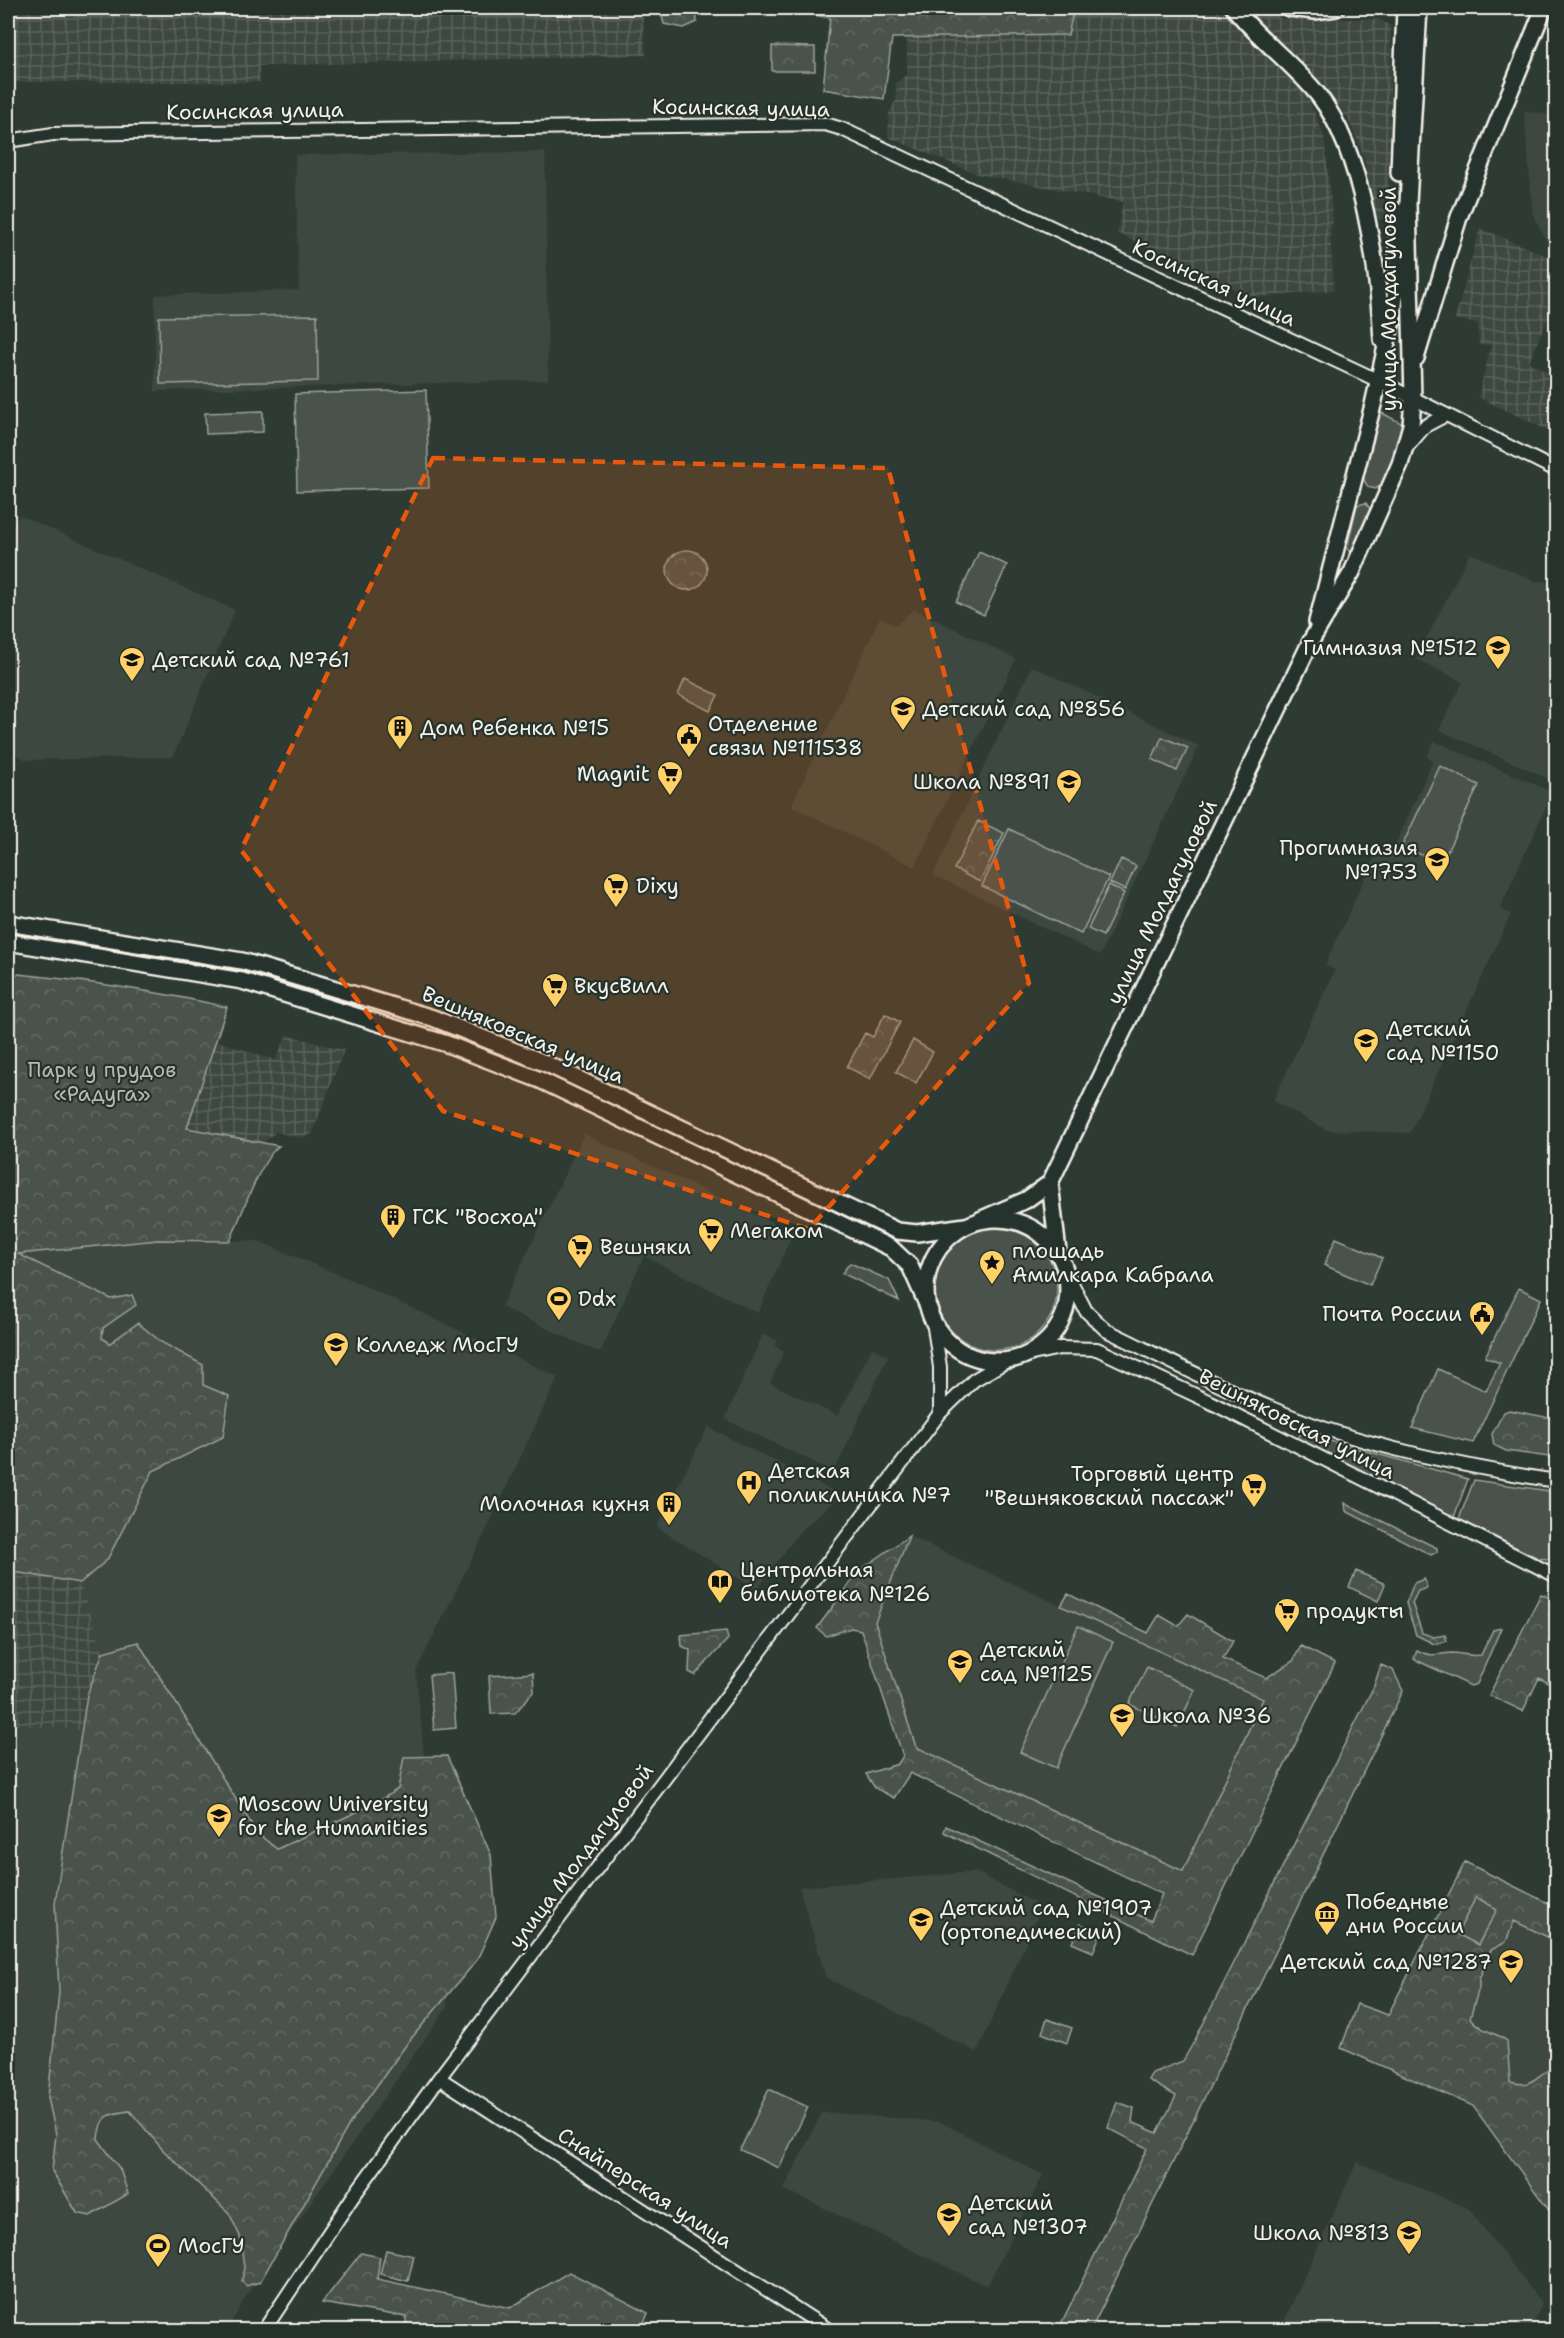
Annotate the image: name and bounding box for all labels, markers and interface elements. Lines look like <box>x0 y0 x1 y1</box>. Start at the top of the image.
street label: Косинская улица <box>652 92 830 124</box>
street label: Косинская улица <box>166 95 344 127</box>
street label: улица Молдагуловой <box>1375 186 1403 411</box>
street label: Косинская улица <box>1128 233 1300 333</box>
school or university icon: Гимназия №1512 <box>1483 633 1513 671</box>
place label: Гимназия №1512 <box>1303 634 1478 662</box>
school or university icon: Детский сад №761 <box>117 645 147 683</box>
place label: Детский сад №761 <box>152 646 350 674</box>
school or university icon: Детский сад №856 <box>888 694 918 732</box>
place label: Детский сад №856 <box>922 695 1125 723</box>
place label: Отделение связи №111538 <box>708 710 863 762</box>
building icon: Дом Ребенка №15 <box>385 713 415 751</box>
place label: Дом Ребенка №15 <box>420 714 609 742</box>
public building icon: Отделение связи №111538 <box>674 721 704 759</box>
supermarket icon: Magnit <box>655 759 685 797</box>
place label: Magnit <box>577 760 650 788</box>
school or university icon: Школа №891 <box>1054 767 1084 805</box>
place label: Школа №891 <box>913 768 1050 796</box>
street label: улица Молдагуловой <box>1100 795 1224 1009</box>
place label: Прогимназия №1753 <box>1280 834 1418 886</box>
school or university icon: Прогимназия №1753 <box>1422 845 1452 883</box>
supermarket icon: Dixy <box>601 871 631 909</box>
place label: Dixy <box>636 872 679 900</box>
supermarket icon: ВкусВилл <box>540 971 570 1009</box>
place label: ВкусВилл <box>574 972 669 1000</box>
street label: Вешняковская улица <box>418 980 628 1090</box>
place label: Детский сад №1150 <box>1386 1015 1499 1067</box>
school or university icon: Детский сад №1150 <box>1351 1026 1381 1064</box>
park label: Парк у прудов «Радуга» <box>28 1056 176 1108</box>
building icon: ГСК "Восход" <box>378 1202 408 1240</box>
place label: ГСК "Восход" <box>412 1203 543 1231</box>
supermarket icon: Мегаком <box>696 1216 726 1254</box>
place label: Мегаком <box>730 1217 823 1245</box>
supermarket icon: Вешняки <box>565 1232 595 1270</box>
place label: Вешняки <box>600 1233 691 1261</box>
place label: площадь Амилкара Кабрала <box>1012 1237 1214 1289</box>
place icon: площадь Амилкара Кабрала <box>977 1248 1007 1286</box>
sports icon: Ddx <box>544 1284 574 1322</box>
place label: Ddx <box>578 1285 616 1313</box>
public building icon: Почта России <box>1467 1299 1497 1337</box>
place label: Почта России <box>1322 1300 1462 1328</box>
school or university icon: Колледж МосГУ <box>321 1330 351 1368</box>
place label: Колледж МосГУ <box>356 1331 519 1359</box>
street label: Вешняковская улица <box>1194 1362 1400 1486</box>
place label: Детская поликлиника №7 <box>768 1457 952 1509</box>
place label: Торговый центр "Вешняковский пассаж" <box>985 1460 1234 1512</box>
hospital icon: Детская поликлиника №7 <box>734 1468 764 1506</box>
supermarket icon: Торговый центр "Вешняковский пассаж" <box>1239 1471 1269 1509</box>
building icon: Молочная кухня <box>654 1489 684 1527</box>
place label: Молочная кухня <box>479 1490 650 1518</box>
place label: Центральная библиотека №126 <box>740 1556 930 1608</box>
library icon: Центральная библиотека №126 <box>705 1567 735 1605</box>
supermarket icon: продукты <box>1272 1596 1302 1634</box>
place label: продукты <box>1306 1597 1404 1625</box>
place label: Детский сад №1125 <box>980 1636 1093 1688</box>
school or university icon: Детский сад №1125 <box>945 1647 975 1685</box>
school or university icon: Школа №36 <box>1107 1701 1137 1739</box>
place label: Школа №36 <box>1142 1702 1271 1730</box>
street label: улица Молдагуловой <box>502 1758 660 1954</box>
place label: Moscow University for the Humanities <box>238 1790 429 1842</box>
school or university icon: Moscow University for the Humanities <box>204 1801 234 1839</box>
place label: Победные дни России <box>1346 1888 1464 1940</box>
place label: Детский сад №1907 (ортопедический) <box>940 1894 1153 1946</box>
museum icon: Победные дни России <box>1312 1899 1342 1937</box>
school or university icon: Детский сад №1907 (ортопедический) <box>906 1905 936 1943</box>
school or university icon: Детский сад №1287 <box>1496 1947 1526 1985</box>
place label: Детский сад №1287 <box>1280 1948 1492 1976</box>
street label: Снайперская улица <box>552 2121 738 2255</box>
place label: Детский сад №1307 <box>968 2189 1088 2241</box>
school or university icon: Детский сад №1307 <box>934 2200 964 2238</box>
school or university icon: Школа №813 <box>1394 2218 1424 2256</box>
place label: Школа №813 <box>1253 2219 1390 2247</box>
sports icon: МосГУ <box>143 2231 173 2269</box>
place label: МосГУ <box>178 2232 245 2260</box>

